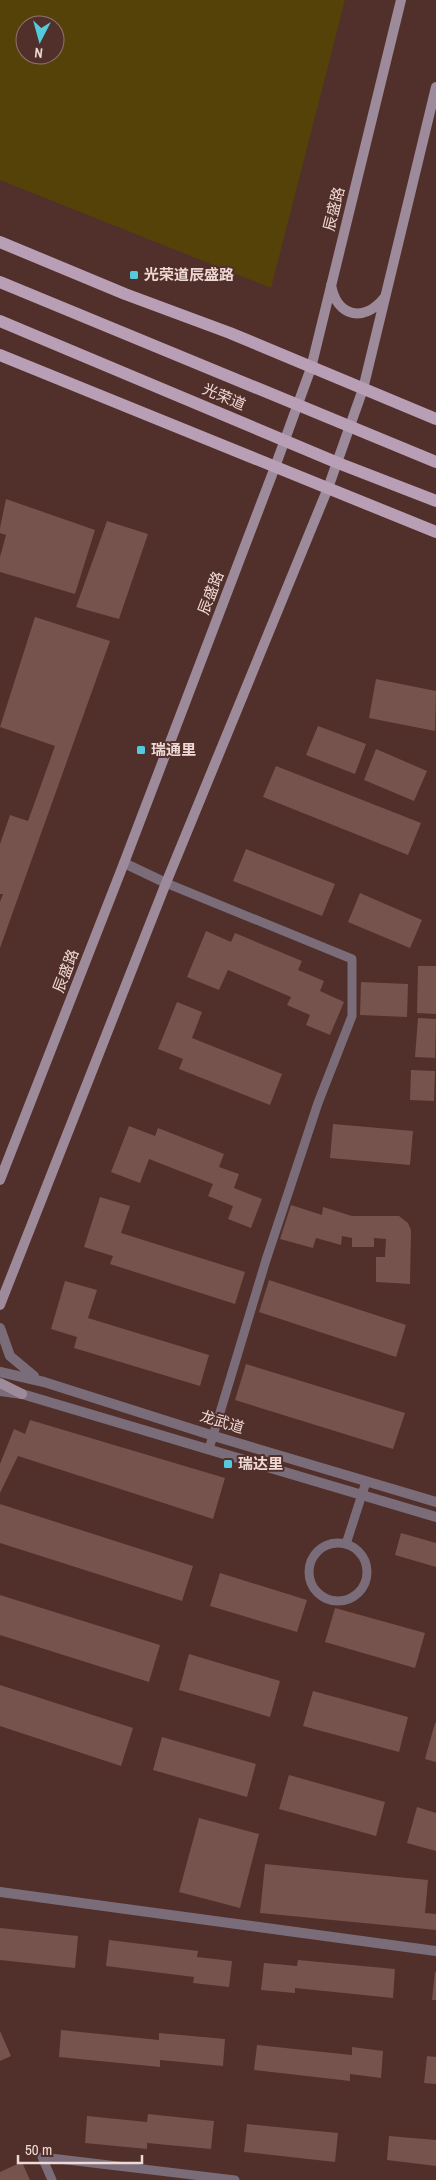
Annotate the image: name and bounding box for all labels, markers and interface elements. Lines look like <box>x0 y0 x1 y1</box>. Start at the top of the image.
north arrow <box>15 15 65 65</box>
text: N <box>34 44 44 62</box>
street label: 辰盛路 <box>318 184 349 233</box>
place label: 光荣道辰盛路 <box>144 264 234 285</box>
marker: 光荣道辰盛路 <box>128 269 140 281</box>
street label: 光荣道 <box>199 378 249 415</box>
street label: 辰盛路 <box>193 568 228 618</box>
place label: 瑞通里 <box>151 739 196 760</box>
marker: 瑞通里 <box>135 744 147 756</box>
street label: 辰盛路 <box>48 946 83 996</box>
street label: 龙武道 <box>198 1405 247 1438</box>
place label: 瑞达里 <box>238 1453 283 1474</box>
marker: 瑞达里 <box>222 1458 234 1470</box>
scale bar <box>18 2132 141 2164</box>
text: 50 m <box>25 2139 52 2160</box>

